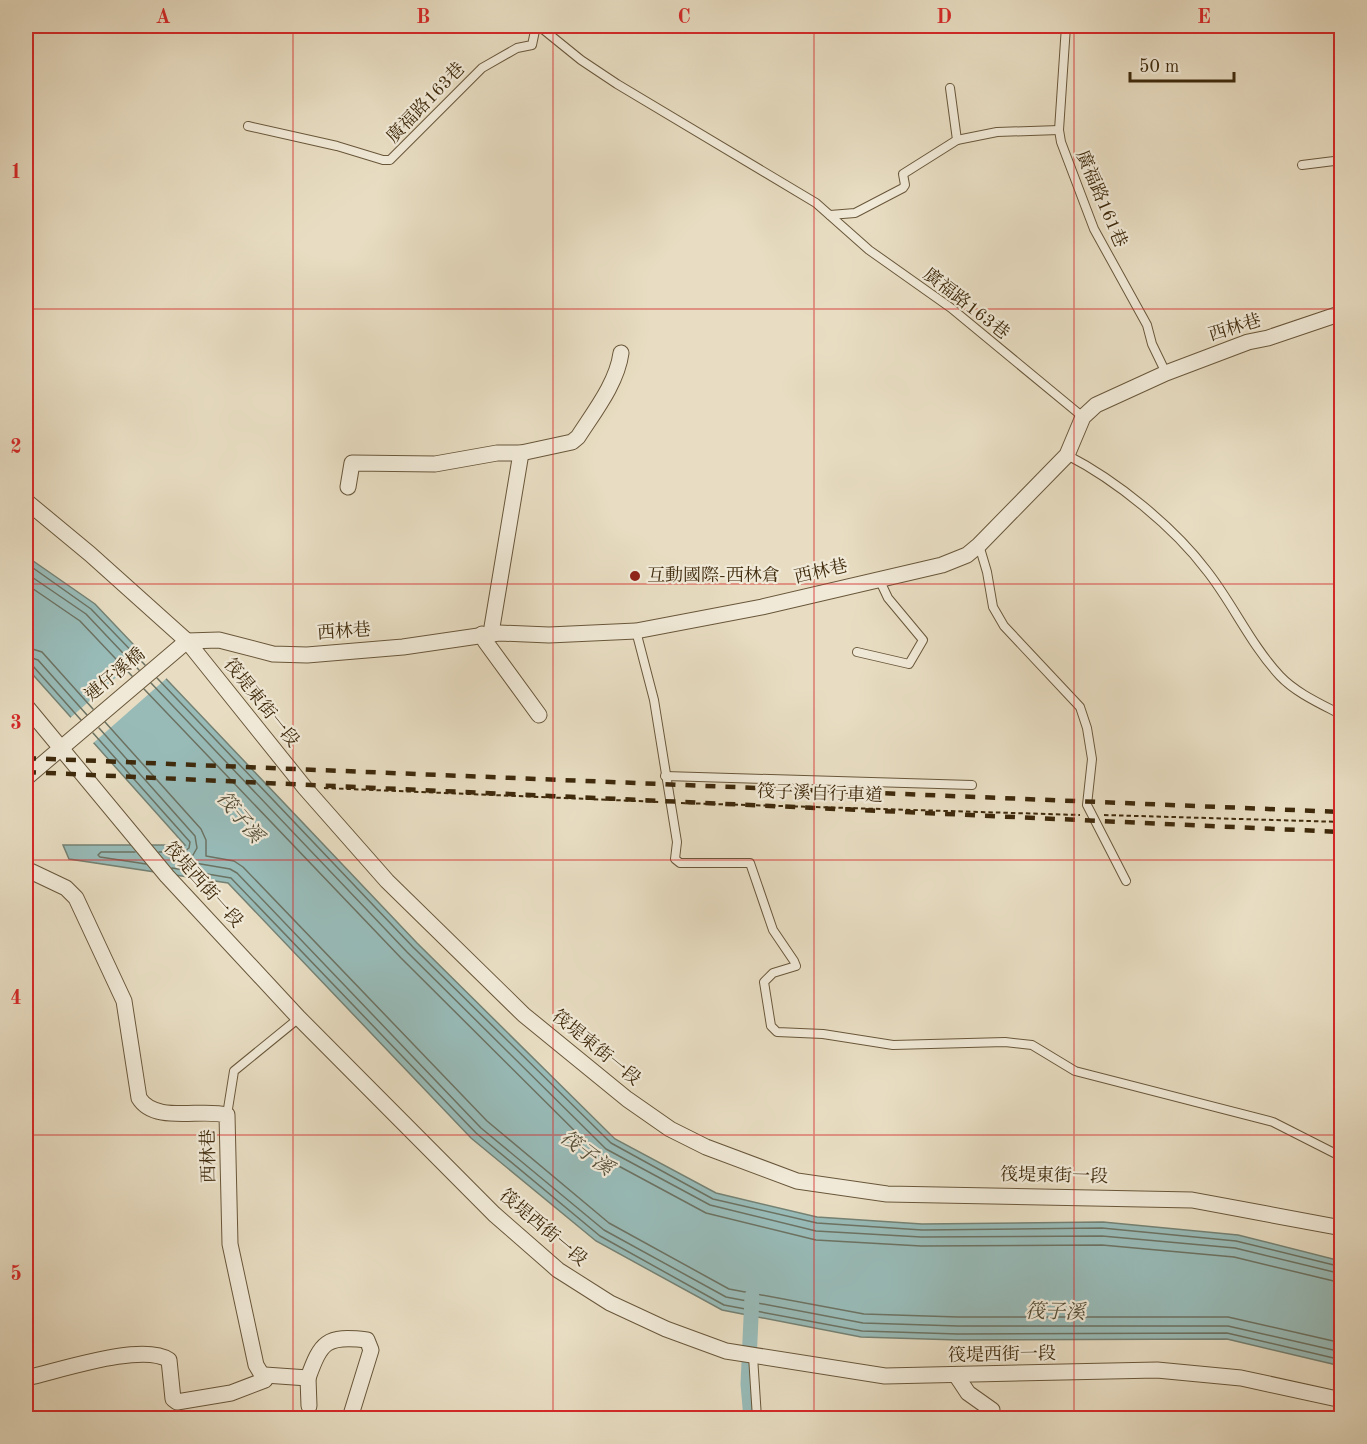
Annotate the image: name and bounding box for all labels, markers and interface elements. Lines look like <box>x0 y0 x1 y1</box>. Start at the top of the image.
text: A <box>155 8 171 28</box>
text: B <box>416 8 430 28</box>
text: C <box>677 8 691 28</box>
text: D <box>936 8 952 28</box>
text: E <box>1197 8 1211 28</box>
scale bar <box>1130 45 1234 83</box>
street label: 廣福路163巷 <box>382 58 468 146</box>
text: 50 m <box>1139 58 1179 76</box>
street label: 廣福路161巷 <box>1073 147 1131 250</box>
text: 1 <box>10 163 22 183</box>
street label: 廣福路163巷 <box>920 264 1013 343</box>
street label: 西林巷 <box>1206 310 1263 345</box>
text: 2 <box>10 438 22 458</box>
street label: 西林巷 <box>792 555 849 587</box>
place label: 互動國際-西林倉 <box>647 565 780 585</box>
marker: 互動國際-西林倉 <box>628 569 642 583</box>
street label: 西林巷 <box>316 619 372 643</box>
street label: 連仔溪橋 <box>80 643 148 705</box>
street label: 筏堤東街一段 <box>220 654 304 751</box>
text: 3 <box>10 714 22 734</box>
street label: 筏子溪自行車道 <box>757 781 883 805</box>
water label: 筏子溪 <box>212 787 269 849</box>
street label: 筏堤西街一段 <box>160 838 247 931</box>
text: 4 <box>10 989 22 1009</box>
street label: 筏堤東街一段 <box>548 1005 645 1089</box>
water label: 筏子溪 <box>556 1126 619 1181</box>
street label: 西林巷 <box>198 1129 218 1183</box>
street label: 筏堤東街一段 <box>1000 1164 1108 1186</box>
street label: 筏堤西街一段 <box>496 1185 591 1270</box>
text: 5 <box>10 1264 22 1285</box>
water label: 筏子溪 <box>1025 1300 1087 1324</box>
street label: 筏堤西街一段 <box>948 1343 1056 1365</box>

